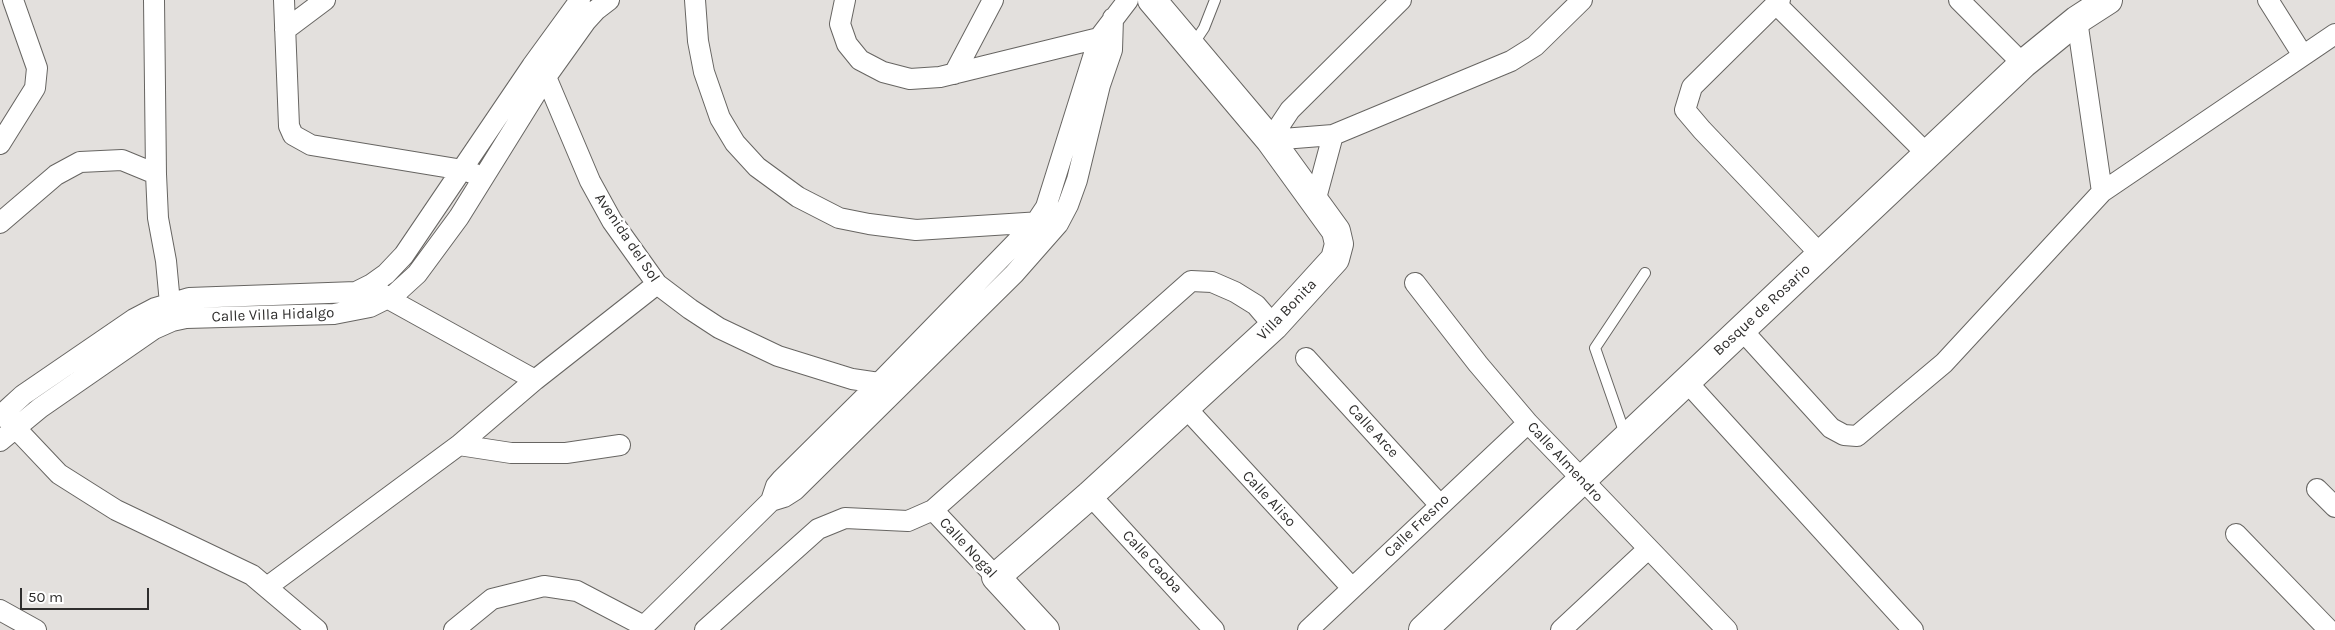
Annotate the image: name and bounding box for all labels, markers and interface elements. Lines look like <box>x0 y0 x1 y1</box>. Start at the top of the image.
street label: Avenida del Sol <box>591 190 663 286</box>
street label: Bosque de Rosario <box>1710 260 1814 360</box>
street label: Villa Bonita <box>1253 276 1321 344</box>
street label: Calle Villa Hidalgo <box>211 304 335 326</box>
street label: Calle Arce <box>1344 401 1402 461</box>
street label: Calle Almendro <box>1523 418 1607 506</box>
street label: Calle Aliso <box>1238 467 1300 531</box>
street label: Calle Fresno <box>1381 491 1453 561</box>
street label: Calle Nogal <box>935 514 1001 582</box>
street label: Calle Caoba <box>1118 527 1186 597</box>
scale bar <box>22 578 151 610</box>
text: 50 m <box>28 588 63 606</box>

